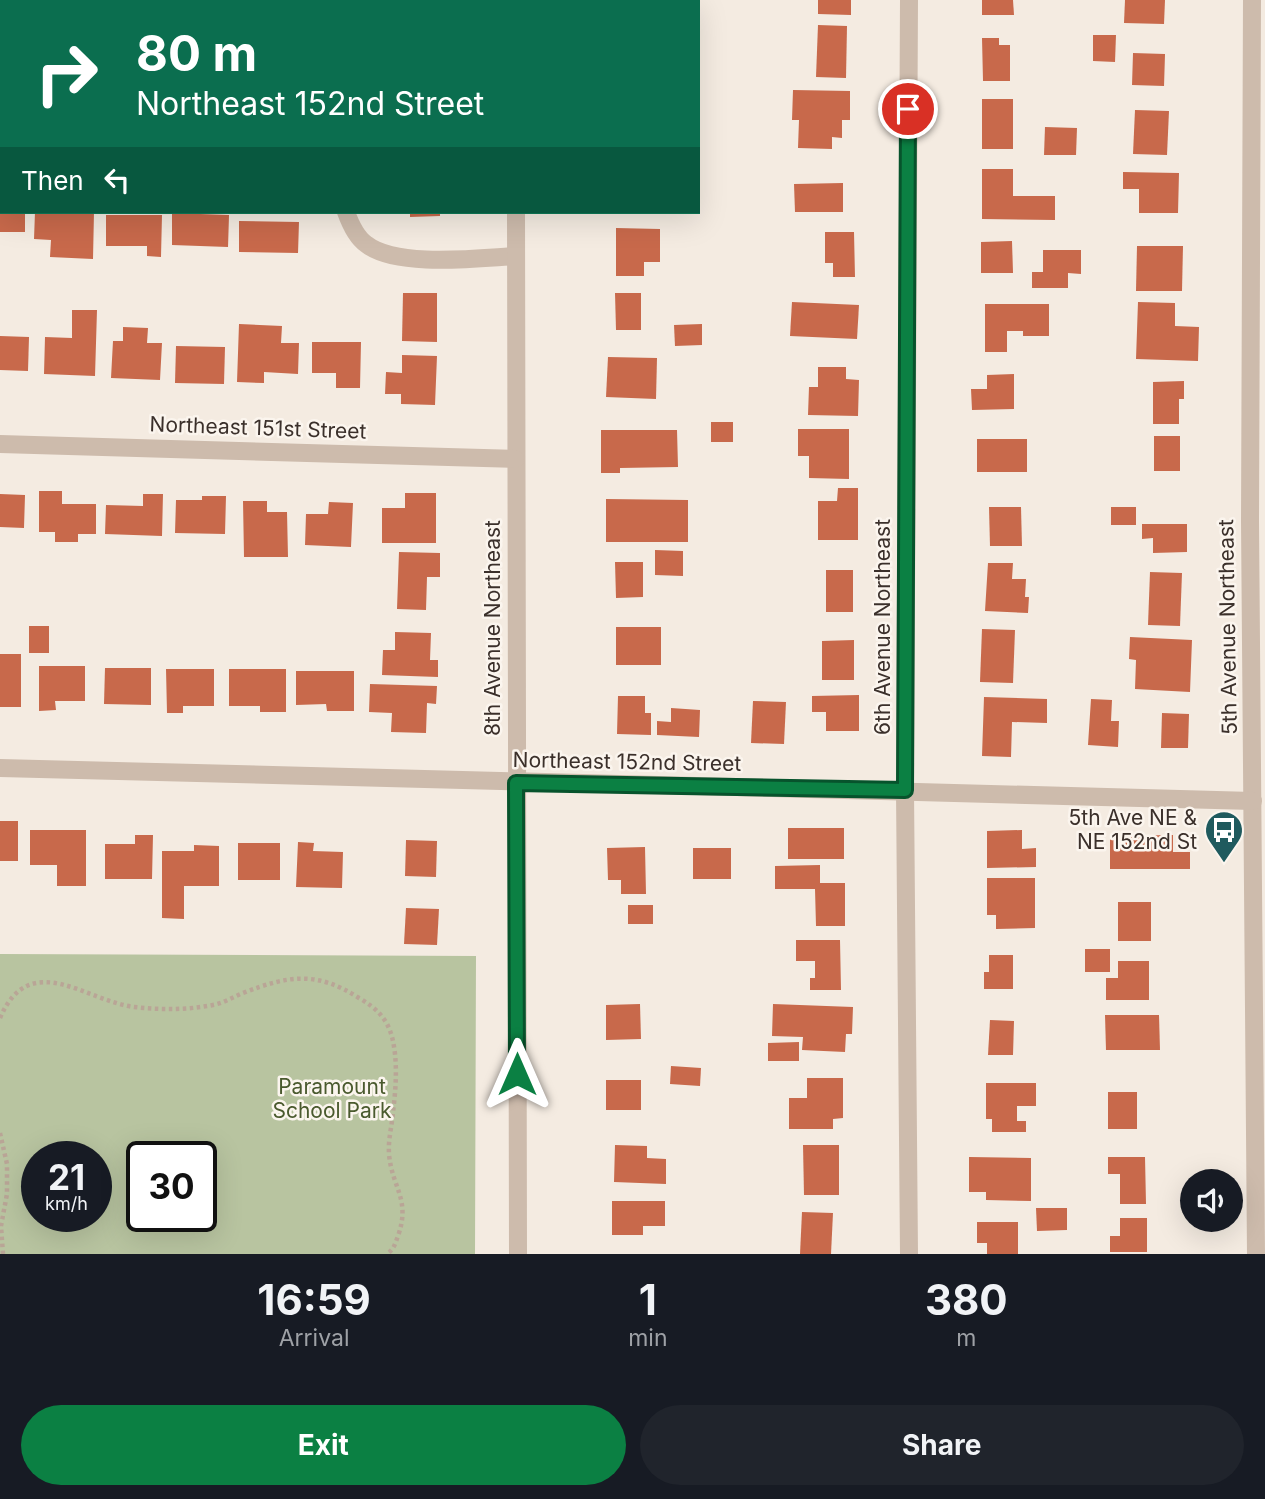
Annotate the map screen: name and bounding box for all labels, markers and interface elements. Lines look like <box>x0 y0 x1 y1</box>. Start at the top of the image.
text: 80 m <box>136 24 257 83</box>
icon: right <box>21 28 112 119</box>
pin <box>878 79 938 139</box>
text: Northeast 152nd Street <box>136 84 484 123</box>
icon: arrive <box>889 90 927 128</box>
icon: left <box>98 161 136 199</box>
text: Then <box>21 165 84 196</box>
street label: Northeast 151st Street <box>149 411 367 444</box>
street label: 6th Avenue Northeast <box>870 519 895 735</box>
street label: 5th Avenue Northeast <box>1213 519 1242 735</box>
street label: 8th Avenue Northeast <box>480 520 505 736</box>
street label: Northeast 152nd Street <box>513 747 742 776</box>
place label: 5th Ave NE & NE 152nd St <box>1069 805 1197 854</box>
bus stop icon: 5th Ave NE & NE 152nd St <box>1203 809 1245 864</box>
position arrow <box>480 1037 554 1111</box>
park label: Paramount School Park <box>272 1074 392 1123</box>
speed limit sign: 30 <box>126 1141 217 1232</box>
text: 21 <box>48 1156 85 1198</box>
map controls <box>1180 1169 1243 1232</box>
button: sound <box>1180 1169 1243 1232</box>
text: km/h <box>45 1193 88 1214</box>
text: 16:59 <box>257 1274 371 1325</box>
text: 1 <box>639 1274 657 1325</box>
text: 380 <box>925 1274 1008 1325</box>
text: Arrival <box>279 1324 350 1352</box>
text: min <box>628 1324 668 1352</box>
text: m <box>956 1324 976 1352</box>
button: Exit <box>21 1405 626 1485</box>
button: Share <box>640 1405 1244 1485</box>

